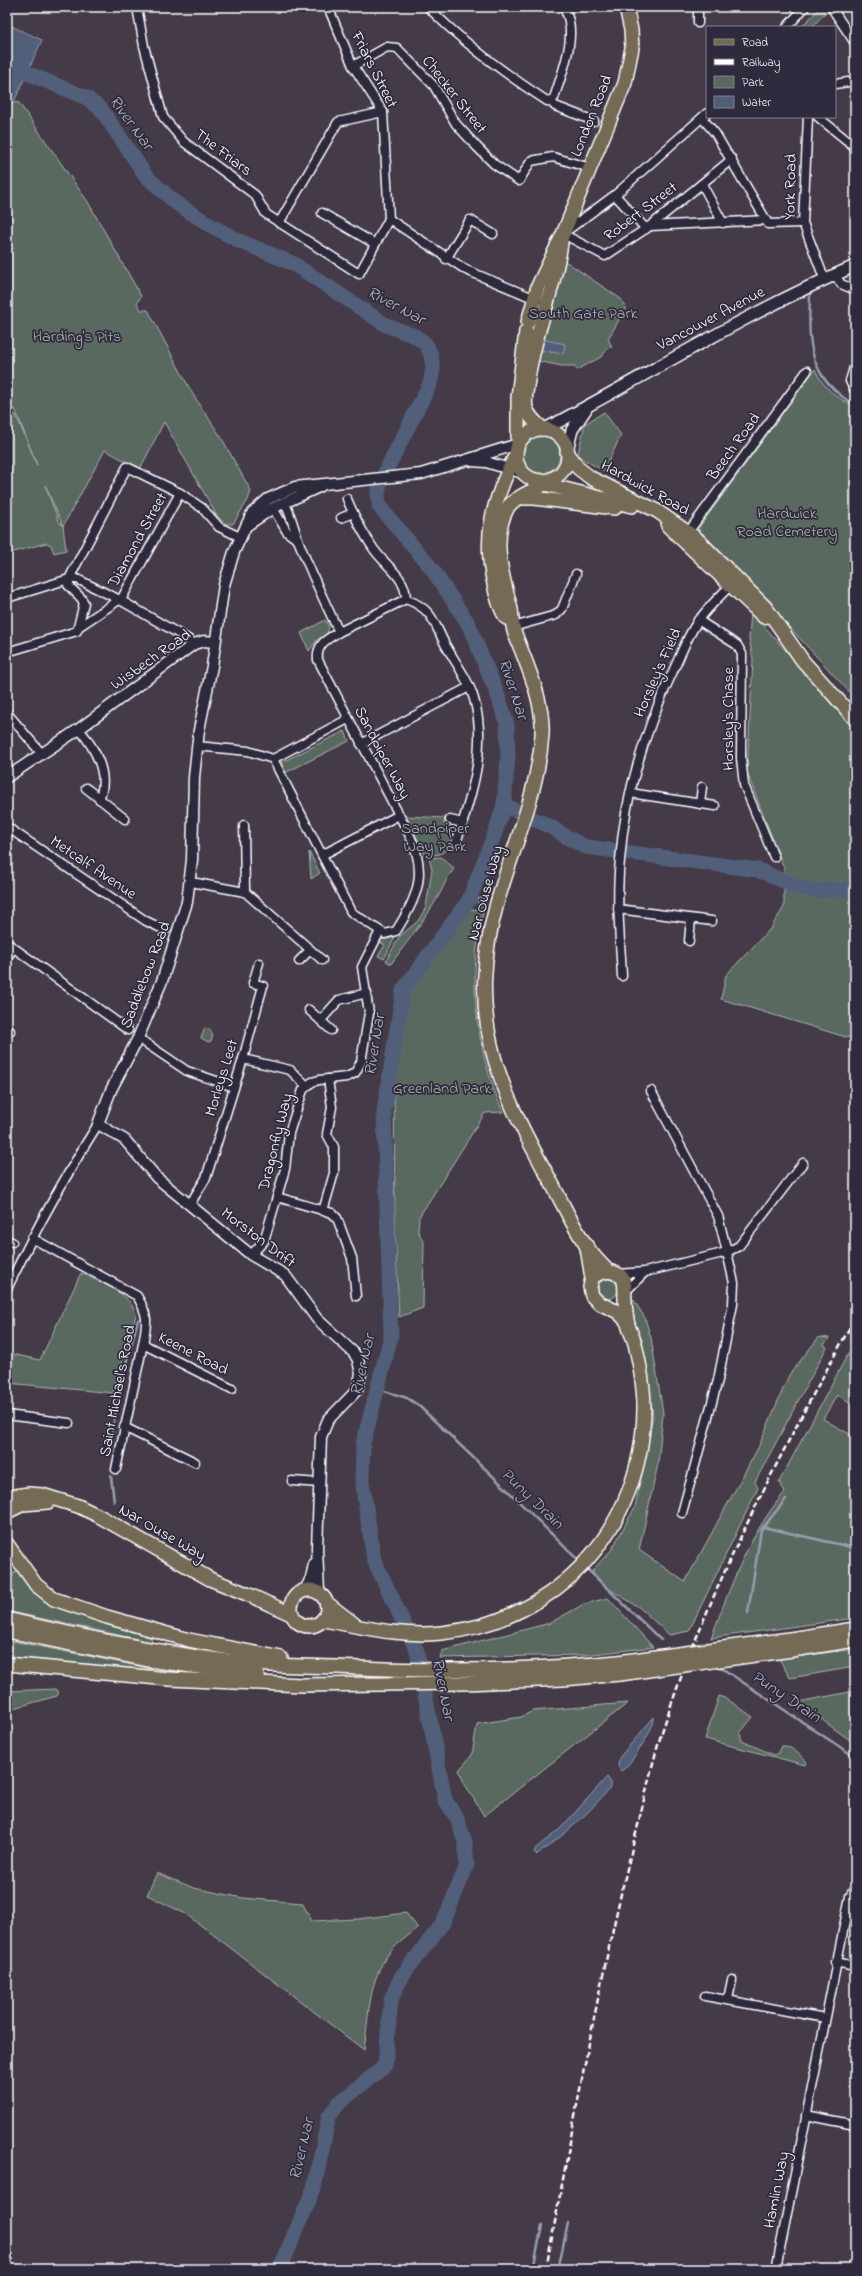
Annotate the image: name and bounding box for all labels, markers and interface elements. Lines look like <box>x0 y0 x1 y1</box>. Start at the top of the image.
legend <box>706 26 836 118</box>
street label: Friars Street <box>344 27 404 113</box>
text: Road <box>742 34 768 52</box>
street label: Checker Street <box>416 51 493 140</box>
text: Railway <box>742 54 781 73</box>
street label: London Road <box>565 72 619 160</box>
text: Park <box>742 74 764 92</box>
water label: River Nar <box>102 90 161 158</box>
text: Water <box>742 94 771 112</box>
street label: The Friars <box>189 123 257 183</box>
street label: York Road <box>778 154 804 220</box>
street label: Robert Street <box>599 176 683 248</box>
water label: River Nar <box>362 280 432 333</box>
street label: Vancouver Avenue <box>652 280 770 358</box>
park label: South Gate Park <box>529 302 638 326</box>
park label: Harding's Pits <box>33 325 121 349</box>
street label: Beech Road <box>701 408 767 487</box>
street label: Hardwick Road <box>596 454 694 522</box>
street label: Diamond Street <box>102 488 174 593</box>
park label: Hardwick Road Cemetery <box>737 502 837 544</box>
street label: Wisbech Road <box>106 623 196 697</box>
street label: Horsley's Field <box>628 625 688 721</box>
water label: River Nar <box>491 655 535 725</box>
street label: Horsley's Chase <box>717 666 741 771</box>
street label: Sandpiper Way <box>347 702 417 804</box>
park label: Sandpiper Way Park <box>401 817 469 859</box>
street label: Metcalf Avenue <box>45 830 142 906</box>
street label: Nar Ouse Way <box>462 843 510 943</box>
street label: Saddlebow Road <box>115 918 177 1032</box>
water label: River Nar <box>358 1009 393 1078</box>
street label: Morleys Leet <box>199 1036 245 1120</box>
park label: Greenland Park <box>393 1077 492 1101</box>
street label: Dragonfly Way <box>252 1091 300 1194</box>
street label: Morston Drift <box>215 1202 301 1275</box>
street label: Saint Michael's Road <box>93 1323 143 1459</box>
street label: Keene Road <box>154 1326 232 1382</box>
water label: River Nar <box>344 1329 383 1398</box>
water label: Puny Drain <box>494 1463 570 1537</box>
street label: Nar Ouse Way <box>114 1498 210 1568</box>
water label: River Nar <box>425 1656 462 1725</box>
water label: Puny Drain <box>746 1665 826 1731</box>
water label: River Nar <box>283 2113 322 2182</box>
street label: Hamlin Way <box>758 2149 796 2230</box>

